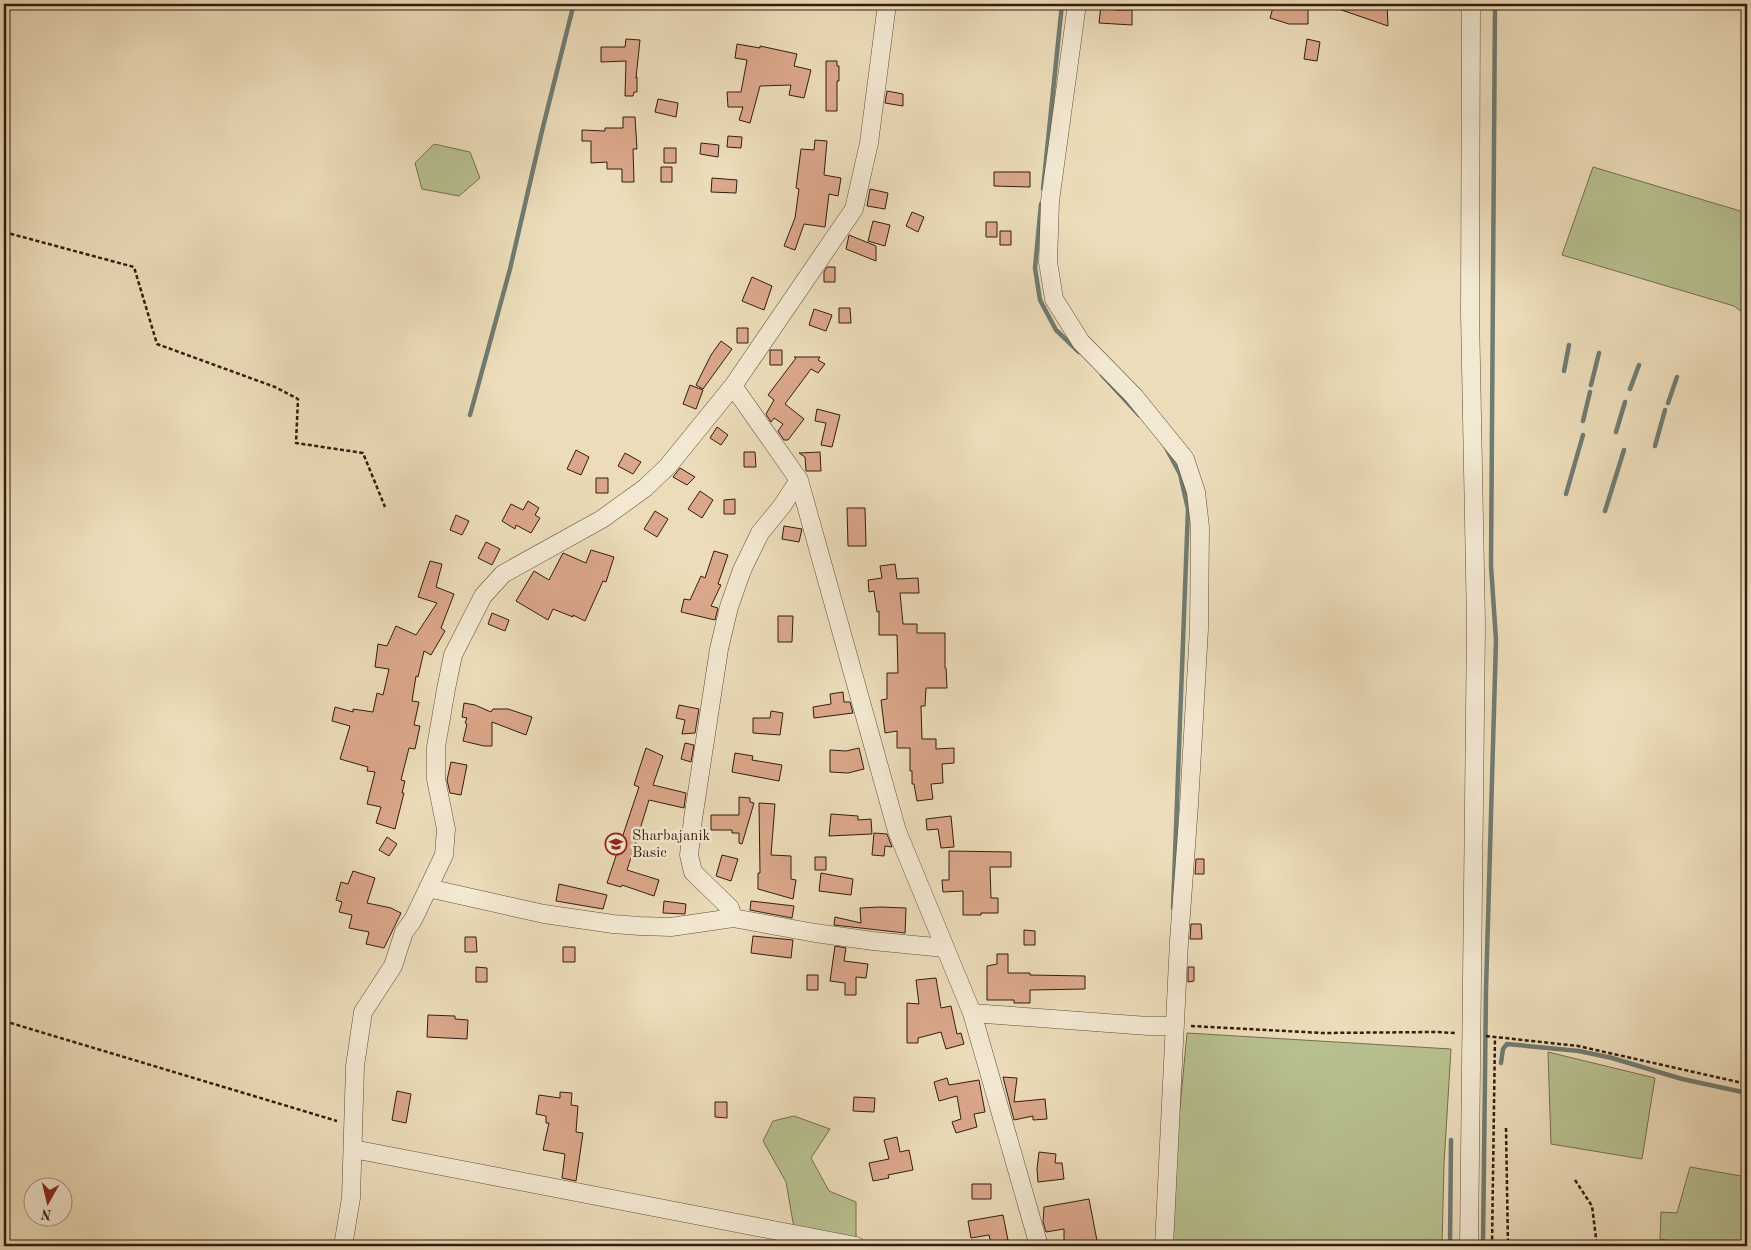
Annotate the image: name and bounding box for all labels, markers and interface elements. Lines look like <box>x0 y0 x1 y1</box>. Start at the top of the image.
place label: Sharbajanik Basic <box>632 829 710 861</box>
school or university icon: Sharbajanik Basic <box>604 832 628 856</box>
north arrow <box>22 1178 72 1228</box>
text: N <box>40 1206 53 1222</box>

